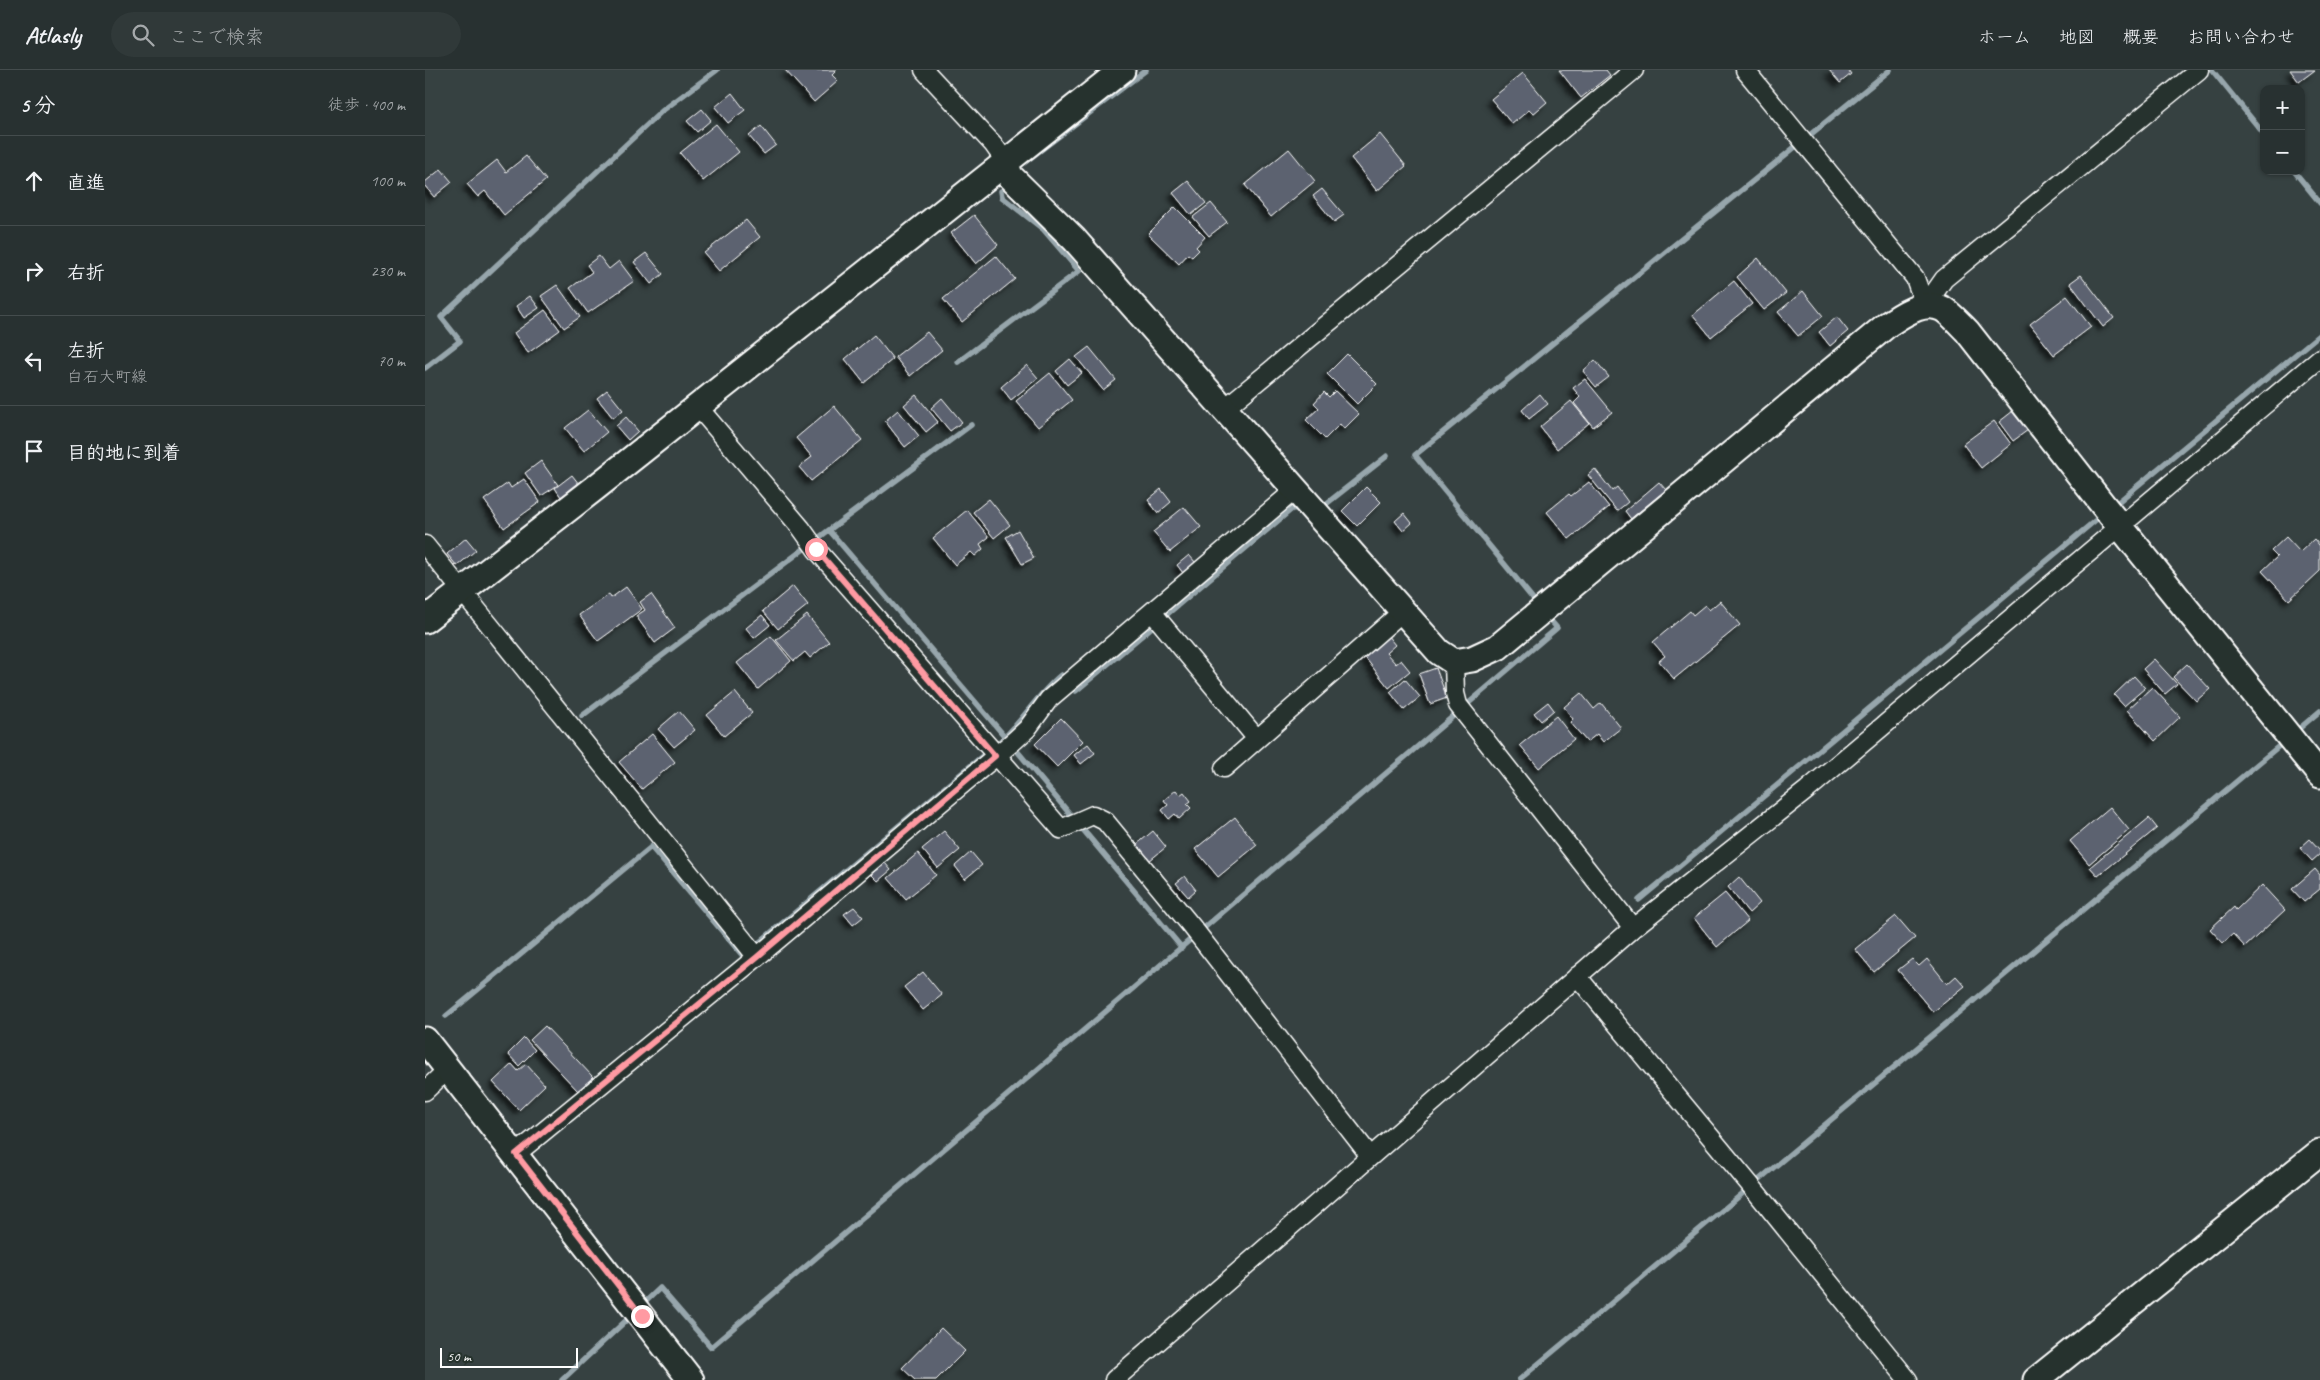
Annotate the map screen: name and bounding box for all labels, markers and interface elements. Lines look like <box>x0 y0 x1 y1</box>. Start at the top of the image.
search box <box>111 12 461 57</box>
text: Atlasly <box>25 20 81 50</box>
icon: search <box>129 21 157 49</box>
text: ここで検索 <box>169 25 264 49</box>
text: ホーム <box>1978 26 2031 48</box>
text: 地図 <box>2059 26 2095 48</box>
text: 概要 <box>2123 26 2159 48</box>
text: お問い合わせ <box>2187 26 2295 48</box>
map controls <box>2260 85 2305 175</box>
button: + <box>2260 85 2305 130</box>
text: 5 分 <box>20 92 55 118</box>
text: 徒歩 · 400 m <box>328 95 405 115</box>
button: − <box>2260 130 2305 175</box>
icon: ahead <box>20 167 48 195</box>
text: 直進 <box>67 171 105 195</box>
text: 100 m <box>371 171 405 191</box>
icon: right <box>20 257 48 285</box>
text: 右折 <box>67 261 105 285</box>
text: 230 m <box>371 261 405 281</box>
text: 左折 <box>67 339 105 363</box>
icon: left <box>20 347 48 375</box>
text: 70 m <box>378 351 405 371</box>
text: 白石大町線 <box>67 367 147 387</box>
icon: arrive <box>20 437 48 465</box>
text: 目的地に到着 <box>67 441 181 465</box>
route start <box>805 538 828 561</box>
route end <box>631 1305 654 1328</box>
scale bar <box>440 1345 577 1368</box>
text: 50 m <box>447 1348 471 1365</box>

